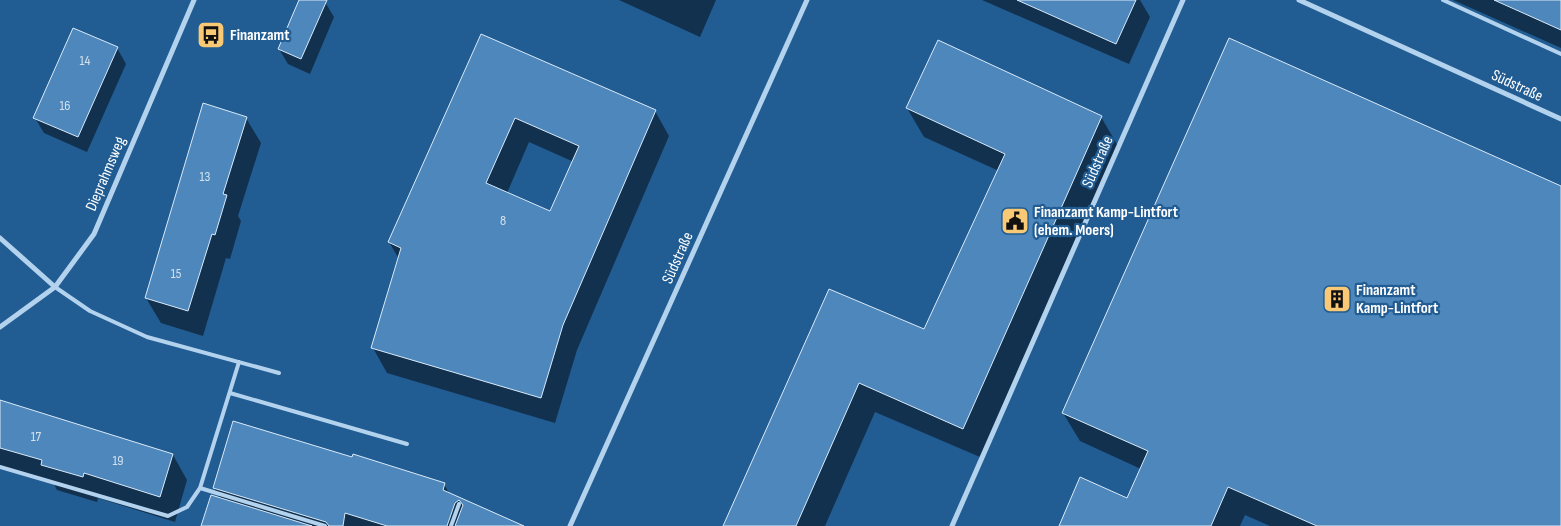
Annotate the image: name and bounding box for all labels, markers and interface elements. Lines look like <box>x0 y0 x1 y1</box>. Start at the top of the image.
bus stop icon: Finanzamt <box>196 20 226 50</box>
place label: Finanzamt <box>230 26 289 45</box>
house number: 14 <box>80 52 91 69</box>
street label: Südstraße <box>1488 66 1546 106</box>
house number: 16 <box>59 97 71 114</box>
street label: Südstraße <box>1078 133 1118 191</box>
street label: Dieprahmsweg <box>82 134 130 214</box>
house number: 13 <box>200 168 211 185</box>
place label: Finanzamt Kamp-Lintfort (ehem. Moers) <box>1034 203 1178 240</box>
public building icon: Finanzamt Kamp-Lintfort (ehem. Moers) <box>1000 206 1030 236</box>
house number: 8 <box>500 212 506 229</box>
street label: Südstraße <box>658 229 698 287</box>
house number: 15 <box>171 265 182 282</box>
place label: Finanzamt Kamp-Lintfort <box>1356 281 1438 318</box>
building icon: Finanzamt Kamp-Lintfort <box>1322 284 1352 314</box>
house number: 17 <box>31 428 42 445</box>
house number: 19 <box>112 452 124 469</box>

